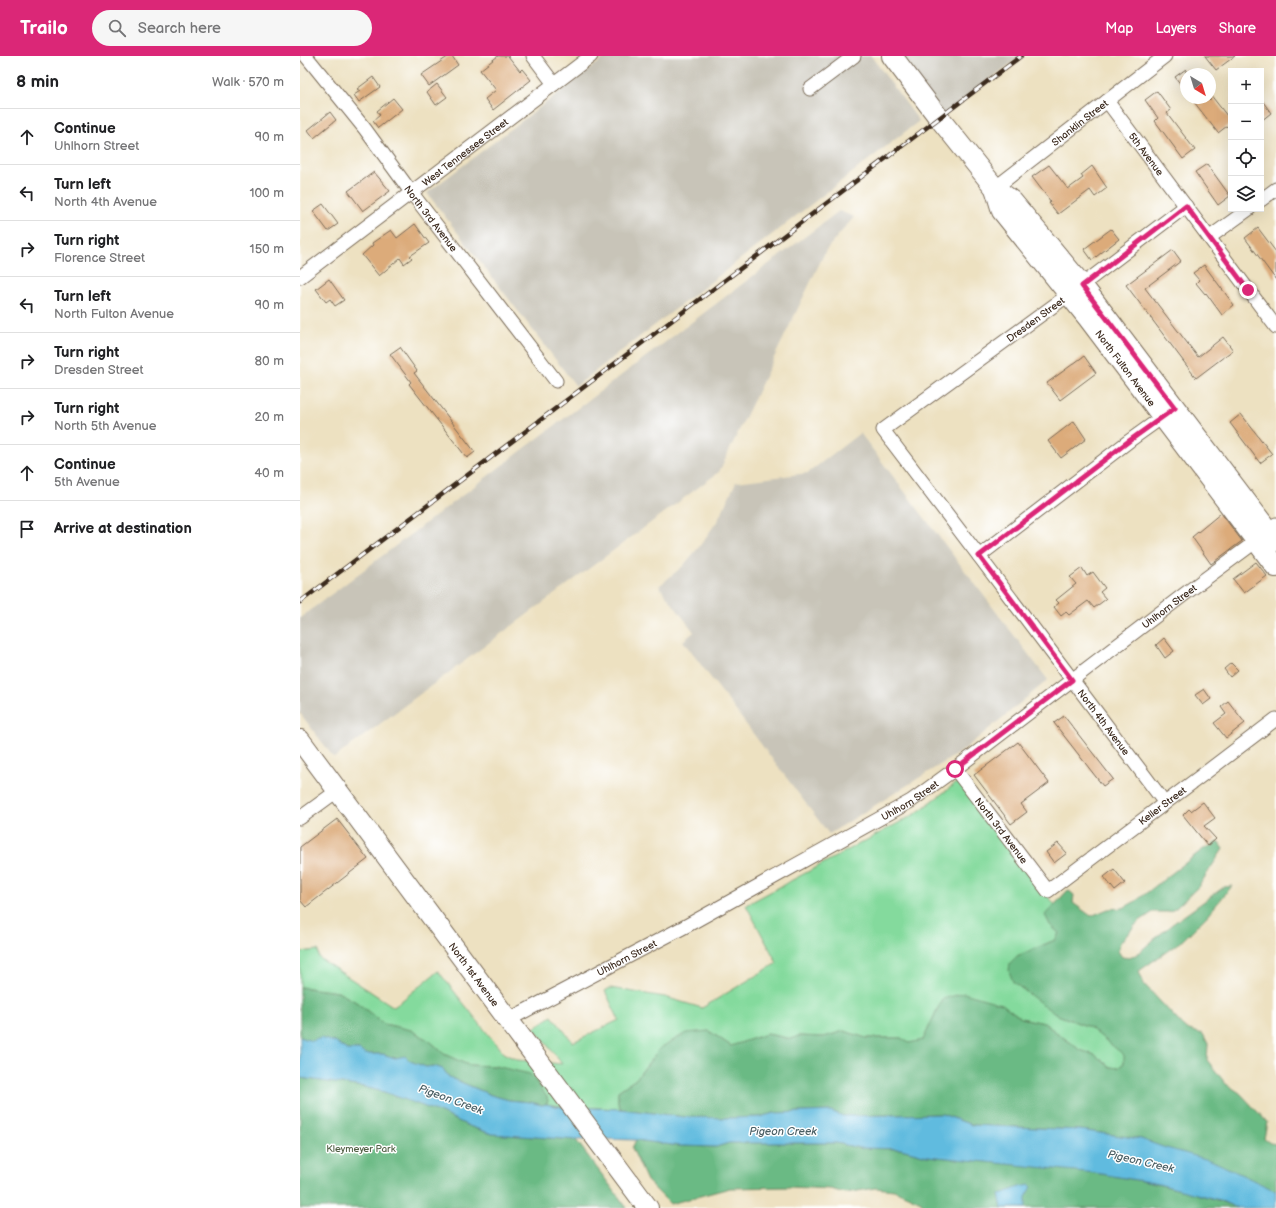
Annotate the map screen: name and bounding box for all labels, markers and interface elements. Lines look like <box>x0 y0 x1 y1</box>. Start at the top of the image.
search box <box>92 10 372 46</box>
text: Trailo <box>20 17 68 40</box>
icon: search <box>106 17 128 39</box>
text: Search here <box>138 19 221 38</box>
text: Map <box>1105 20 1133 37</box>
text: Layers <box>1155 20 1197 37</box>
text: Share <box>1219 20 1256 37</box>
north arrow <box>1180 68 1216 104</box>
map controls <box>1228 68 1264 212</box>
button: + <box>1228 68 1264 104</box>
text: 8 min <box>16 72 59 92</box>
text: Walk · 570 m <box>212 74 284 90</box>
street label: Shanklin Street <box>1050 98 1111 149</box>
button: − <box>1228 104 1264 140</box>
street label: West Tennessee Street <box>420 116 511 189</box>
text: Continue <box>54 119 116 138</box>
icon: ahead <box>16 126 38 148</box>
text: 90 m <box>255 129 284 145</box>
street label: 5th Avenue <box>1126 131 1166 178</box>
text: Uhlhorn Street <box>54 138 139 154</box>
button: locate <box>1228 140 1264 176</box>
text: Turn left <box>54 175 111 194</box>
button: layers <box>1228 176 1264 212</box>
icon: left <box>16 182 38 204</box>
street label: North 3rd Avenue <box>401 184 459 254</box>
text: 100 m <box>249 185 284 201</box>
text: North 4th Avenue <box>54 194 157 210</box>
text: Turn right <box>54 231 119 250</box>
icon: right <box>16 238 38 260</box>
text: 150 m <box>250 241 284 257</box>
text: Florence Street <box>54 250 145 266</box>
route end <box>1239 281 1257 299</box>
text: Turn left <box>54 287 111 306</box>
icon: left <box>16 294 38 316</box>
street label: Dresden Street <box>1004 295 1067 345</box>
text: 90 m <box>255 297 284 313</box>
text: North Fulton Avenue <box>54 306 174 322</box>
street label: North Fulton Avenue <box>1092 328 1158 409</box>
text: Turn right <box>54 343 119 362</box>
icon: right <box>16 350 38 372</box>
text: 80 m <box>255 353 284 369</box>
text: Dresden Street <box>54 362 144 378</box>
text: Turn right <box>54 399 119 418</box>
icon: right <box>16 406 38 428</box>
text: 20 m <box>254 409 284 425</box>
text: North 5th Avenue <box>54 418 156 434</box>
text: Continue <box>54 455 116 474</box>
icon: ahead <box>16 462 38 484</box>
text: 40 m <box>254 465 284 481</box>
text: 5th Avenue <box>54 474 120 490</box>
icon: arrive <box>16 518 38 540</box>
text: Arrive at destination <box>54 519 192 538</box>
street label: Uhlhorn Street <box>1140 582 1199 631</box>
street label: North 4th Avenue <box>1075 687 1132 758</box>
route start <box>946 760 964 778</box>
street label: Uhlhorn Street <box>879 778 941 823</box>
street label: Keller Street <box>1136 784 1189 828</box>
street label: North 3rd Avenue <box>972 795 1030 866</box>
street label: Uhlhorn Street <box>595 938 659 979</box>
street label: North 1st Avenue <box>446 941 501 1009</box>
water label: Pigeon Creek <box>417 1082 485 1117</box>
water label: Pigeon Creek <box>749 1125 817 1138</box>
park label: Kleymeyer Park <box>326 1143 396 1155</box>
water label: Pigeon Creek <box>1107 1148 1176 1176</box>

